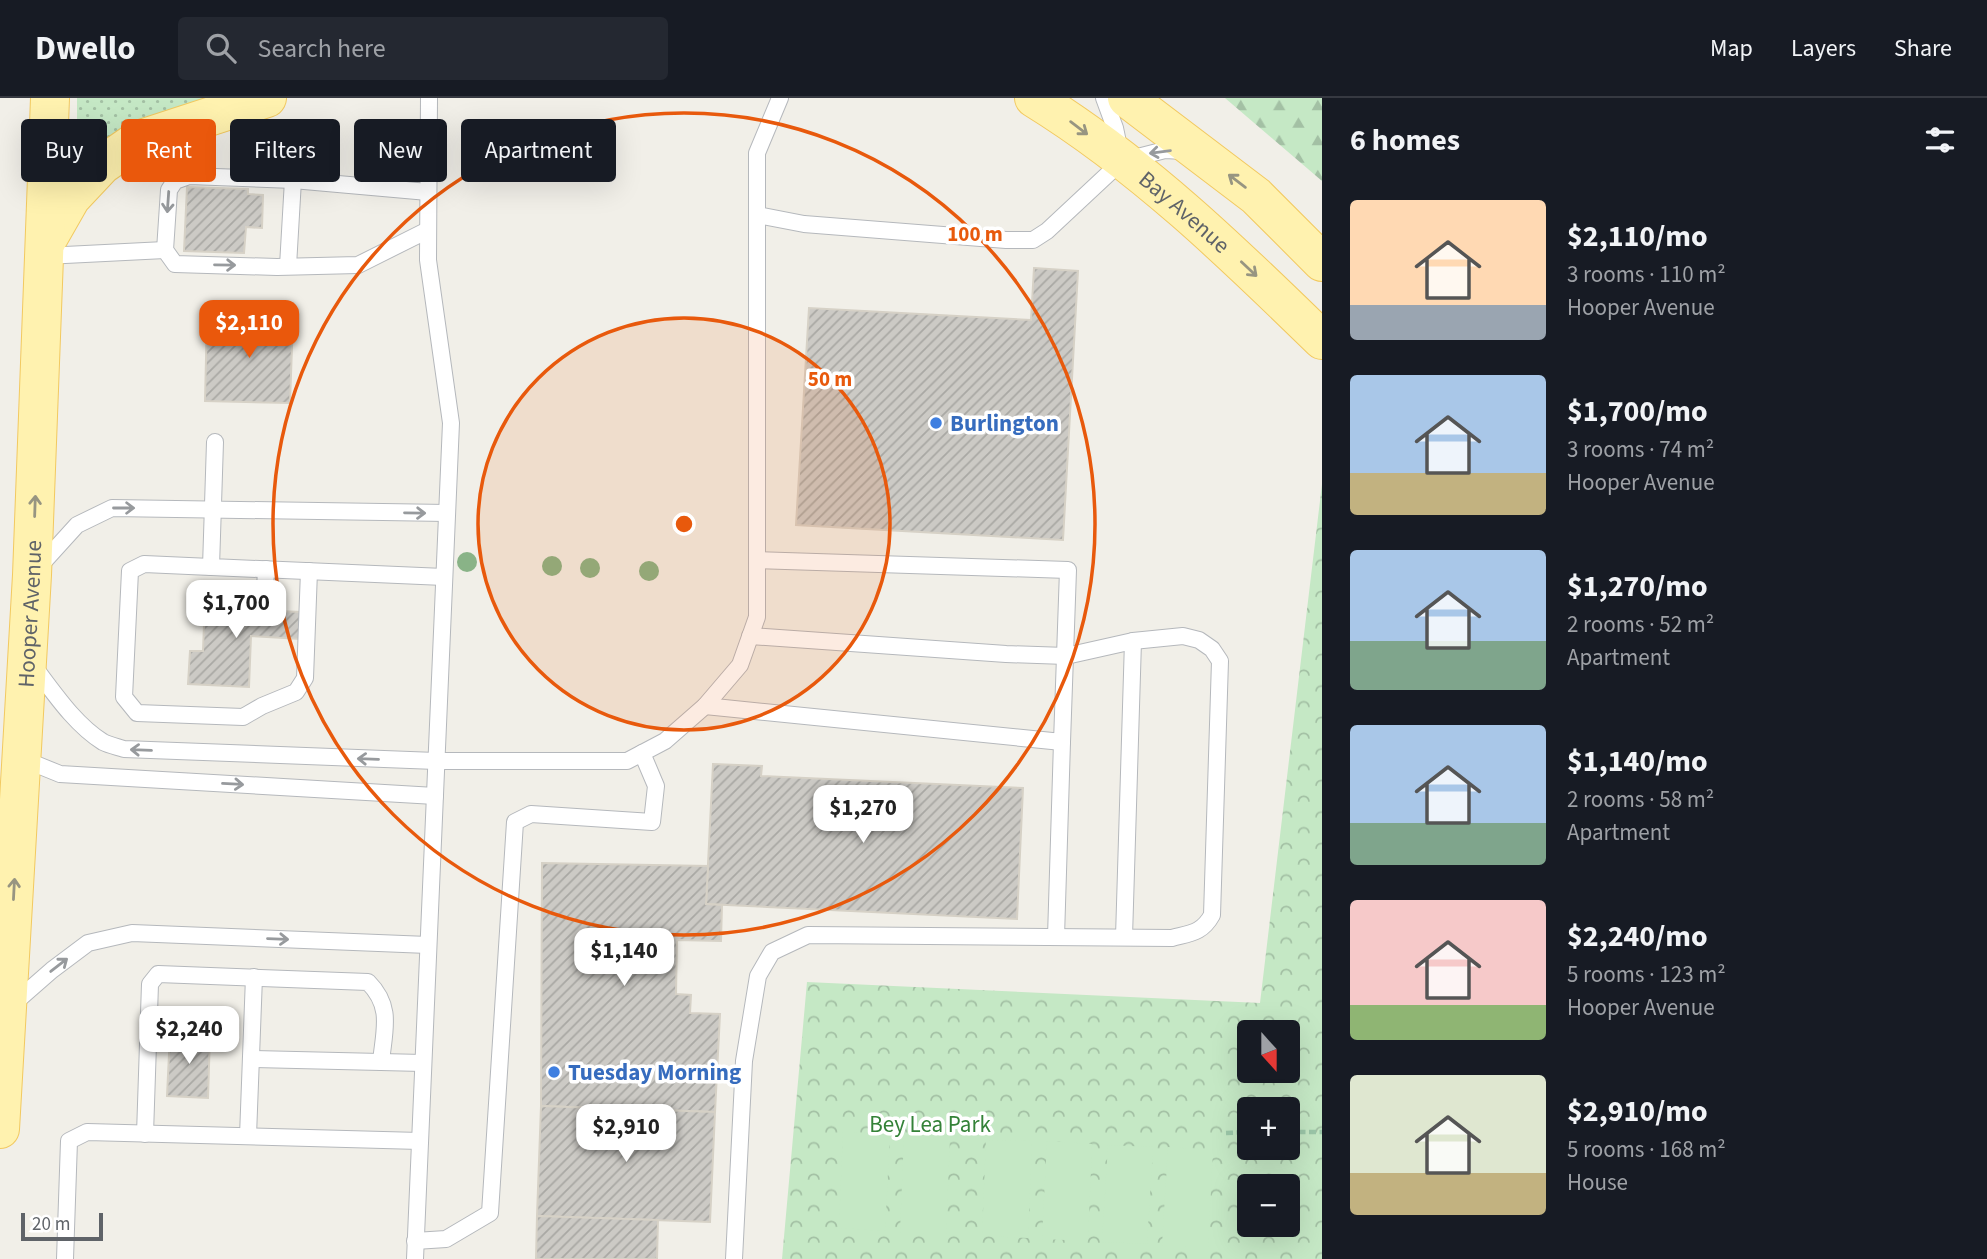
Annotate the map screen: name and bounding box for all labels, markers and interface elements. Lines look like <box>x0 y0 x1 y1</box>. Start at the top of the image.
search box <box>178 17 668 80</box>
text: Dwello <box>35 25 136 72</box>
icon: search <box>202 29 240 67</box>
text: Search here <box>258 30 386 67</box>
text: Map <box>1710 31 1753 66</box>
text: Layers <box>1791 31 1856 66</box>
text: Share <box>1894 31 1952 66</box>
chip: Buy <box>21 119 107 182</box>
chip: Rent <box>121 119 216 182</box>
chip: Filters <box>230 119 340 182</box>
chip: New <box>354 119 447 182</box>
chip: Apartment <box>461 119 616 182</box>
text: 6 homes <box>1350 119 1460 162</box>
one-way arrow <box>1069 121 1088 135</box>
icon: filters <box>1921 121 1959 159</box>
one-way arrow <box>1149 145 1172 158</box>
street label: Bay Avenue <box>1132 163 1237 261</box>
one-way arrow <box>1228 174 1247 189</box>
one-way arrow <box>161 190 174 213</box>
text: $2,110/mo <box>1567 215 1708 258</box>
text: 100 m <box>947 219 1003 249</box>
icon: home <box>1406 228 1490 312</box>
text: 3 rooms · 110 m² <box>1567 258 1726 291</box>
one-way arrow <box>214 259 237 272</box>
one-way arrow <box>1240 260 1257 277</box>
text: Hooper Avenue <box>1567 291 1715 324</box>
pin: $2,110 <box>192 300 306 360</box>
text: $2,110 <box>215 306 283 339</box>
text: 50 m <box>808 364 852 394</box>
text: $1,700/mo <box>1567 390 1708 433</box>
icon: home <box>1406 403 1490 487</box>
place label: Burlington <box>950 407 1059 440</box>
marker: Burlington <box>928 415 944 431</box>
text: 3 rooms · 74 m² <box>1567 433 1714 466</box>
text: Hooper Avenue <box>1567 466 1715 499</box>
one-way arrow <box>28 495 41 518</box>
one-way arrow <box>112 501 135 515</box>
one-way arrow <box>403 506 426 520</box>
centre of rings <box>672 512 696 536</box>
street label: Hooper Avenue <box>10 540 50 689</box>
text: $1,270/mo <box>1567 565 1708 608</box>
icon: home <box>1406 578 1490 662</box>
pin: $1,700 <box>179 580 293 640</box>
text: $1,700 <box>202 586 270 619</box>
text: 2 rooms · 52 m² <box>1567 608 1714 641</box>
text: Apartment <box>1567 641 1670 674</box>
text: $1,140/mo <box>1567 740 1708 783</box>
one-way arrow <box>130 743 153 756</box>
one-way arrow <box>357 752 380 765</box>
icon: home <box>1406 753 1490 837</box>
one-way arrow <box>221 778 243 791</box>
text: 2 rooms · 58 m² <box>1567 783 1714 816</box>
pin: $1,270 <box>806 786 920 845</box>
text: $1,270 <box>829 791 897 824</box>
text: Apartment <box>1567 816 1670 849</box>
one-way arrow <box>7 878 20 901</box>
text: $2,240/mo <box>1567 915 1708 958</box>
pin: $1,140 <box>567 928 681 988</box>
icon: home <box>1406 928 1490 1012</box>
one-way arrow <box>266 933 289 946</box>
text: $1,140 <box>590 934 658 967</box>
one-way arrow <box>50 957 68 972</box>
text: 5 rooms · 123 m² <box>1567 958 1726 991</box>
text: Hooper Avenue <box>1567 991 1715 1024</box>
pin: $2,240 <box>132 1006 246 1066</box>
text: $2,240 <box>155 1012 223 1045</box>
north arrow <box>1237 1020 1300 1083</box>
map controls <box>1237 1020 1300 1237</box>
place label: Tuesday Morning <box>568 1056 741 1089</box>
marker: Tuesday Morning <box>546 1064 562 1080</box>
text: $2,910/mo <box>1567 1090 1708 1133</box>
button: + <box>1237 1097 1300 1160</box>
icon: home <box>1406 1103 1490 1187</box>
pin: $2,910 <box>569 1104 683 1164</box>
park label: Bey Lea Park <box>869 1108 991 1141</box>
text: $2,910 <box>592 1110 660 1143</box>
text: 5 rooms · 168 m² <box>1567 1133 1726 1166</box>
text: House <box>1567 1166 1628 1199</box>
button: − <box>1237 1174 1300 1237</box>
scale bar <box>21 1210 103 1242</box>
text: 20 m <box>32 1211 70 1238</box>

